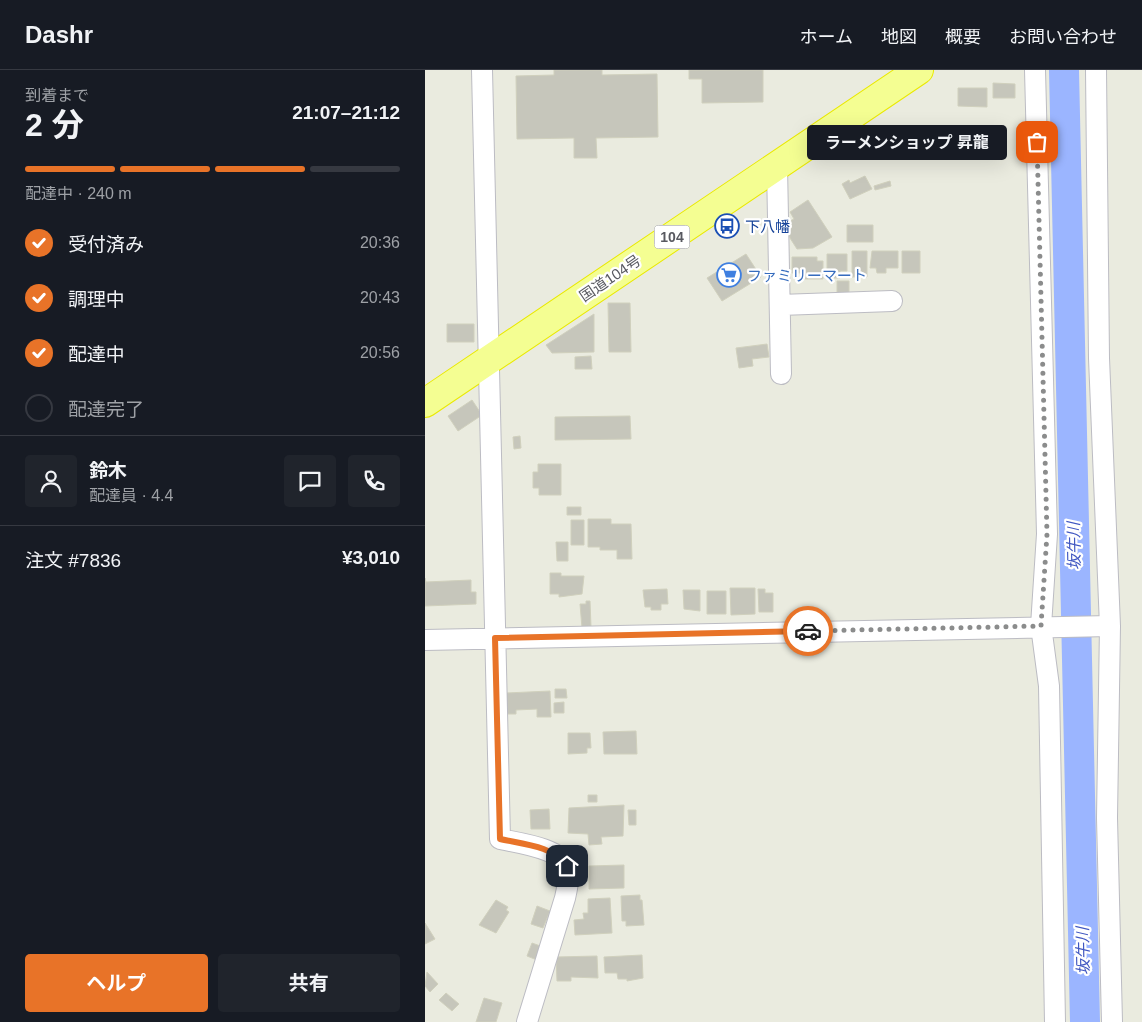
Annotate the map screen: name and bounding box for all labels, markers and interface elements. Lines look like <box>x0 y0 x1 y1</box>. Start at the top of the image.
text: Dashr <box>25 21 93 48</box>
text: ホーム <box>800 27 853 47</box>
text: 地図 <box>881 27 917 47</box>
text: 概要 <box>945 27 981 47</box>
text: お問い合わせ <box>1009 27 1117 47</box>
text: 到着まで <box>25 87 89 104</box>
text: 21:07–21:12 <box>292 102 400 123</box>
text: 2 分 <box>25 107 84 143</box>
pin <box>1016 121 1058 163</box>
callout: ラーメンショップ 昇龍 <box>807 124 1007 160</box>
icon: bag <box>1023 128 1051 156</box>
text: ラーメンショップ 昇龍 <box>825 134 989 151</box>
text: 配達中 · 240 m <box>25 185 132 202</box>
bus stop icon: 下八幡 <box>714 213 740 239</box>
place label: 下八幡 <box>745 218 790 235</box>
road number: 104 <box>655 226 689 248</box>
icon: check <box>25 229 53 257</box>
text: 受付済み <box>68 234 144 255</box>
text: 20:36 <box>360 234 400 251</box>
street label: 国道104号 <box>576 251 644 305</box>
supermarket icon: ファミリーマート <box>716 262 742 288</box>
place label: ファミリーマート <box>747 267 867 284</box>
icon: check <box>25 284 53 312</box>
text: 調理中 <box>68 289 125 310</box>
text: 20:43 <box>360 289 400 306</box>
icon: check <box>25 339 53 367</box>
text: 配達中 <box>68 344 125 365</box>
text: 20:56 <box>360 344 400 361</box>
text: 配達完了 <box>68 399 144 420</box>
button: person <box>25 455 77 507</box>
button: chat <box>284 455 336 507</box>
button: phone <box>348 455 400 507</box>
text: 鈴木 <box>89 460 127 481</box>
text: 配達員 · 4.4 <box>89 487 173 504</box>
water label: 坂牛川 <box>1065 520 1083 570</box>
text: ¥3,010 <box>342 547 400 568</box>
text: 注文 #7836 <box>25 550 121 571</box>
courier <box>783 606 833 656</box>
icon: car <box>794 617 822 645</box>
pin <box>546 845 588 887</box>
icon: home <box>553 852 581 880</box>
water label: 坂牛川 <box>1074 925 1092 975</box>
button: ヘルプ <box>25 954 208 1012</box>
button: 共有 <box>218 954 400 1012</box>

